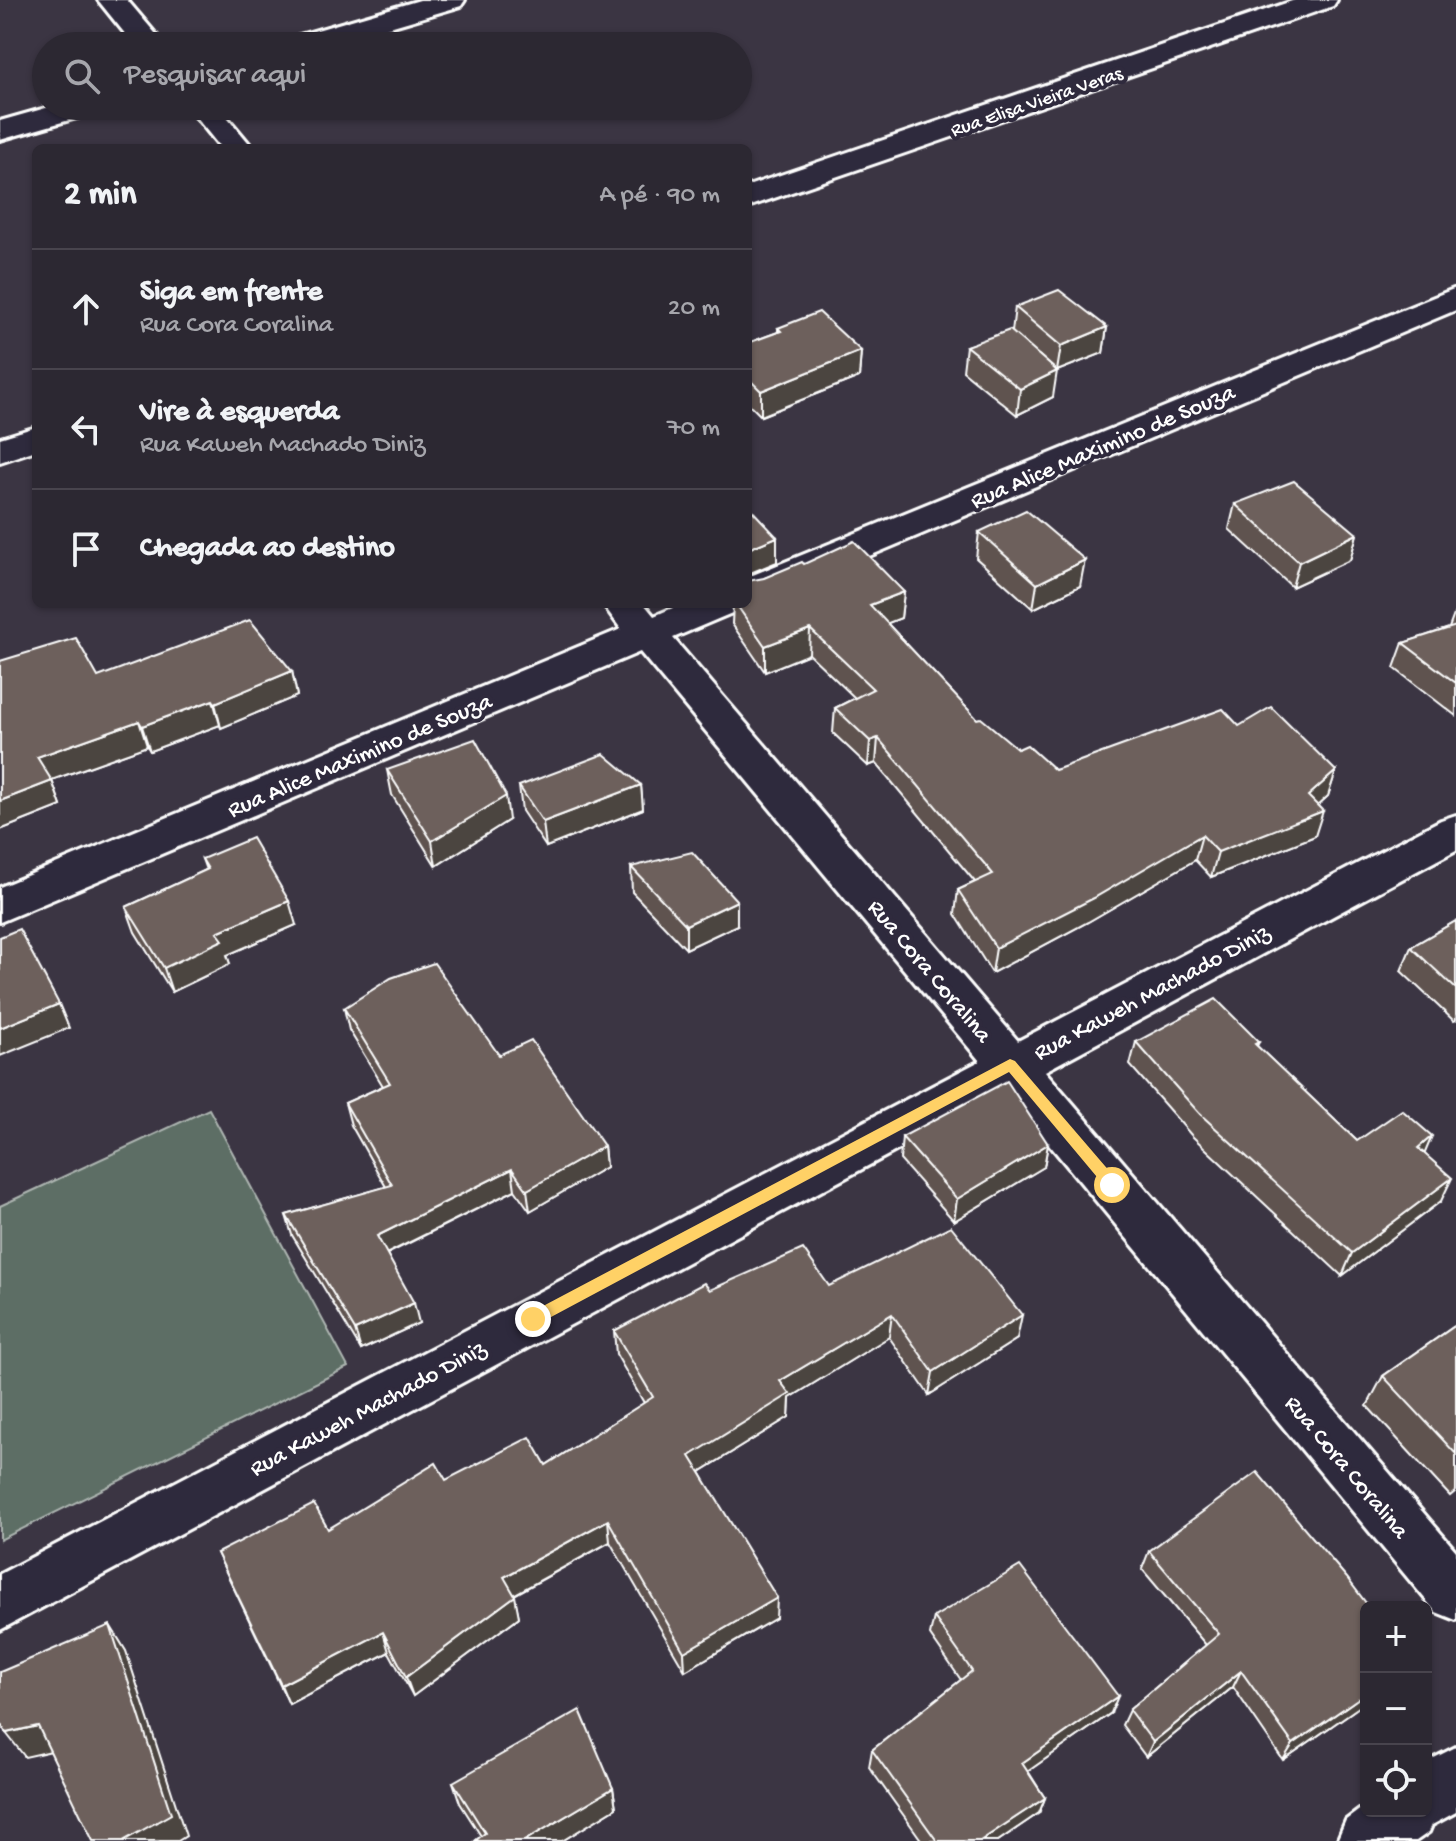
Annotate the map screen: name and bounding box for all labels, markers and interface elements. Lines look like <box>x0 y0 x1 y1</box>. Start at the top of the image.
search box <box>32 32 752 120</box>
icon: search <box>60 54 104 98</box>
text: Pesquisar aqui <box>124 59 306 94</box>
street label: Rua Elisa Vieira Veras <box>948 63 1127 144</box>
text: 2 min <box>64 176 136 216</box>
text: A pé · 90 m <box>599 181 720 212</box>
text: Siga em frente <box>140 276 322 311</box>
icon: ahead <box>64 287 108 331</box>
text: 20 m <box>668 294 720 325</box>
text: Rua Cora Coralina <box>140 311 333 342</box>
street label: Rua Alice Maximino de Souza <box>967 379 1240 517</box>
text: Vire à esquerda <box>140 396 339 431</box>
icon: left <box>64 407 108 451</box>
text: 70 m <box>667 414 720 445</box>
text: Rua Kaweh Machado Diniz <box>140 431 426 462</box>
icon: arrive <box>64 527 108 571</box>
text: Chegada ao destino <box>140 532 395 567</box>
street label: Rua Alice Maximino de Souza <box>224 688 497 826</box>
street label: Rua Cora Coralina <box>860 895 997 1050</box>
street label: Rua Kaweh Machado Diniz <box>1029 919 1277 1069</box>
route start <box>1094 1167 1130 1203</box>
route end <box>515 1301 551 1337</box>
street label: Rua Kaweh Machado Diniz <box>245 1335 493 1485</box>
street label: Rua Cora Coralina <box>1277 1391 1414 1546</box>
map controls <box>1360 1601 1432 1817</box>
button: + <box>1360 1601 1432 1673</box>
button: − <box>1360 1673 1432 1745</box>
button: locate <box>1360 1745 1432 1817</box>

